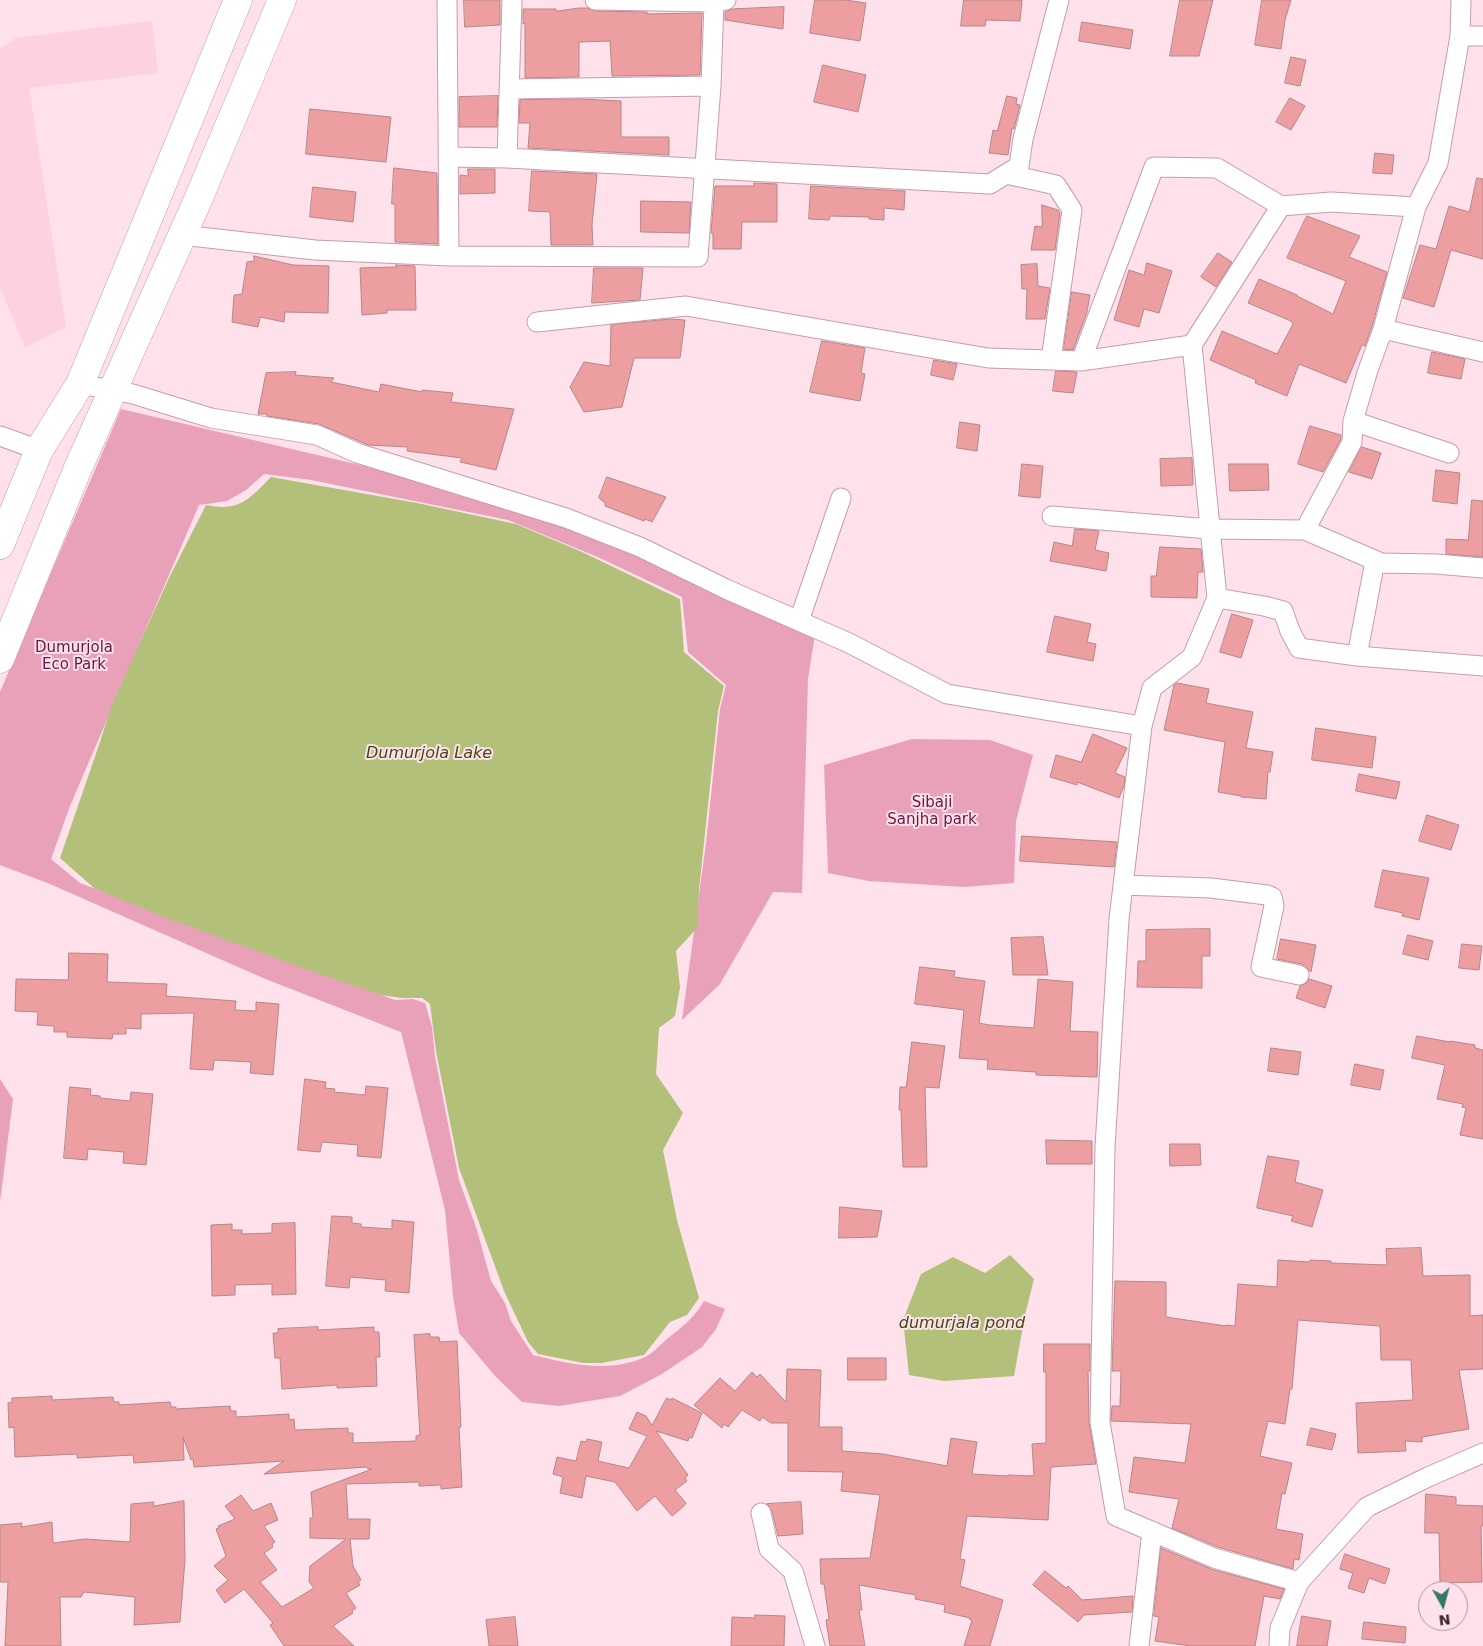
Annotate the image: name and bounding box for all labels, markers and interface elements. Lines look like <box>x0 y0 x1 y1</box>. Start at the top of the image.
park label: Dumurjola Eco Park <box>35 639 113 674</box>
water label: Dumurjola Lake <box>366 744 492 764</box>
park label: Sibaji Sanjha park <box>887 794 977 829</box>
water label: dumurjala pond <box>899 1314 1025 1334</box>
north arrow <box>1418 1581 1468 1631</box>
text: N <box>1438 1611 1451 1629</box>

